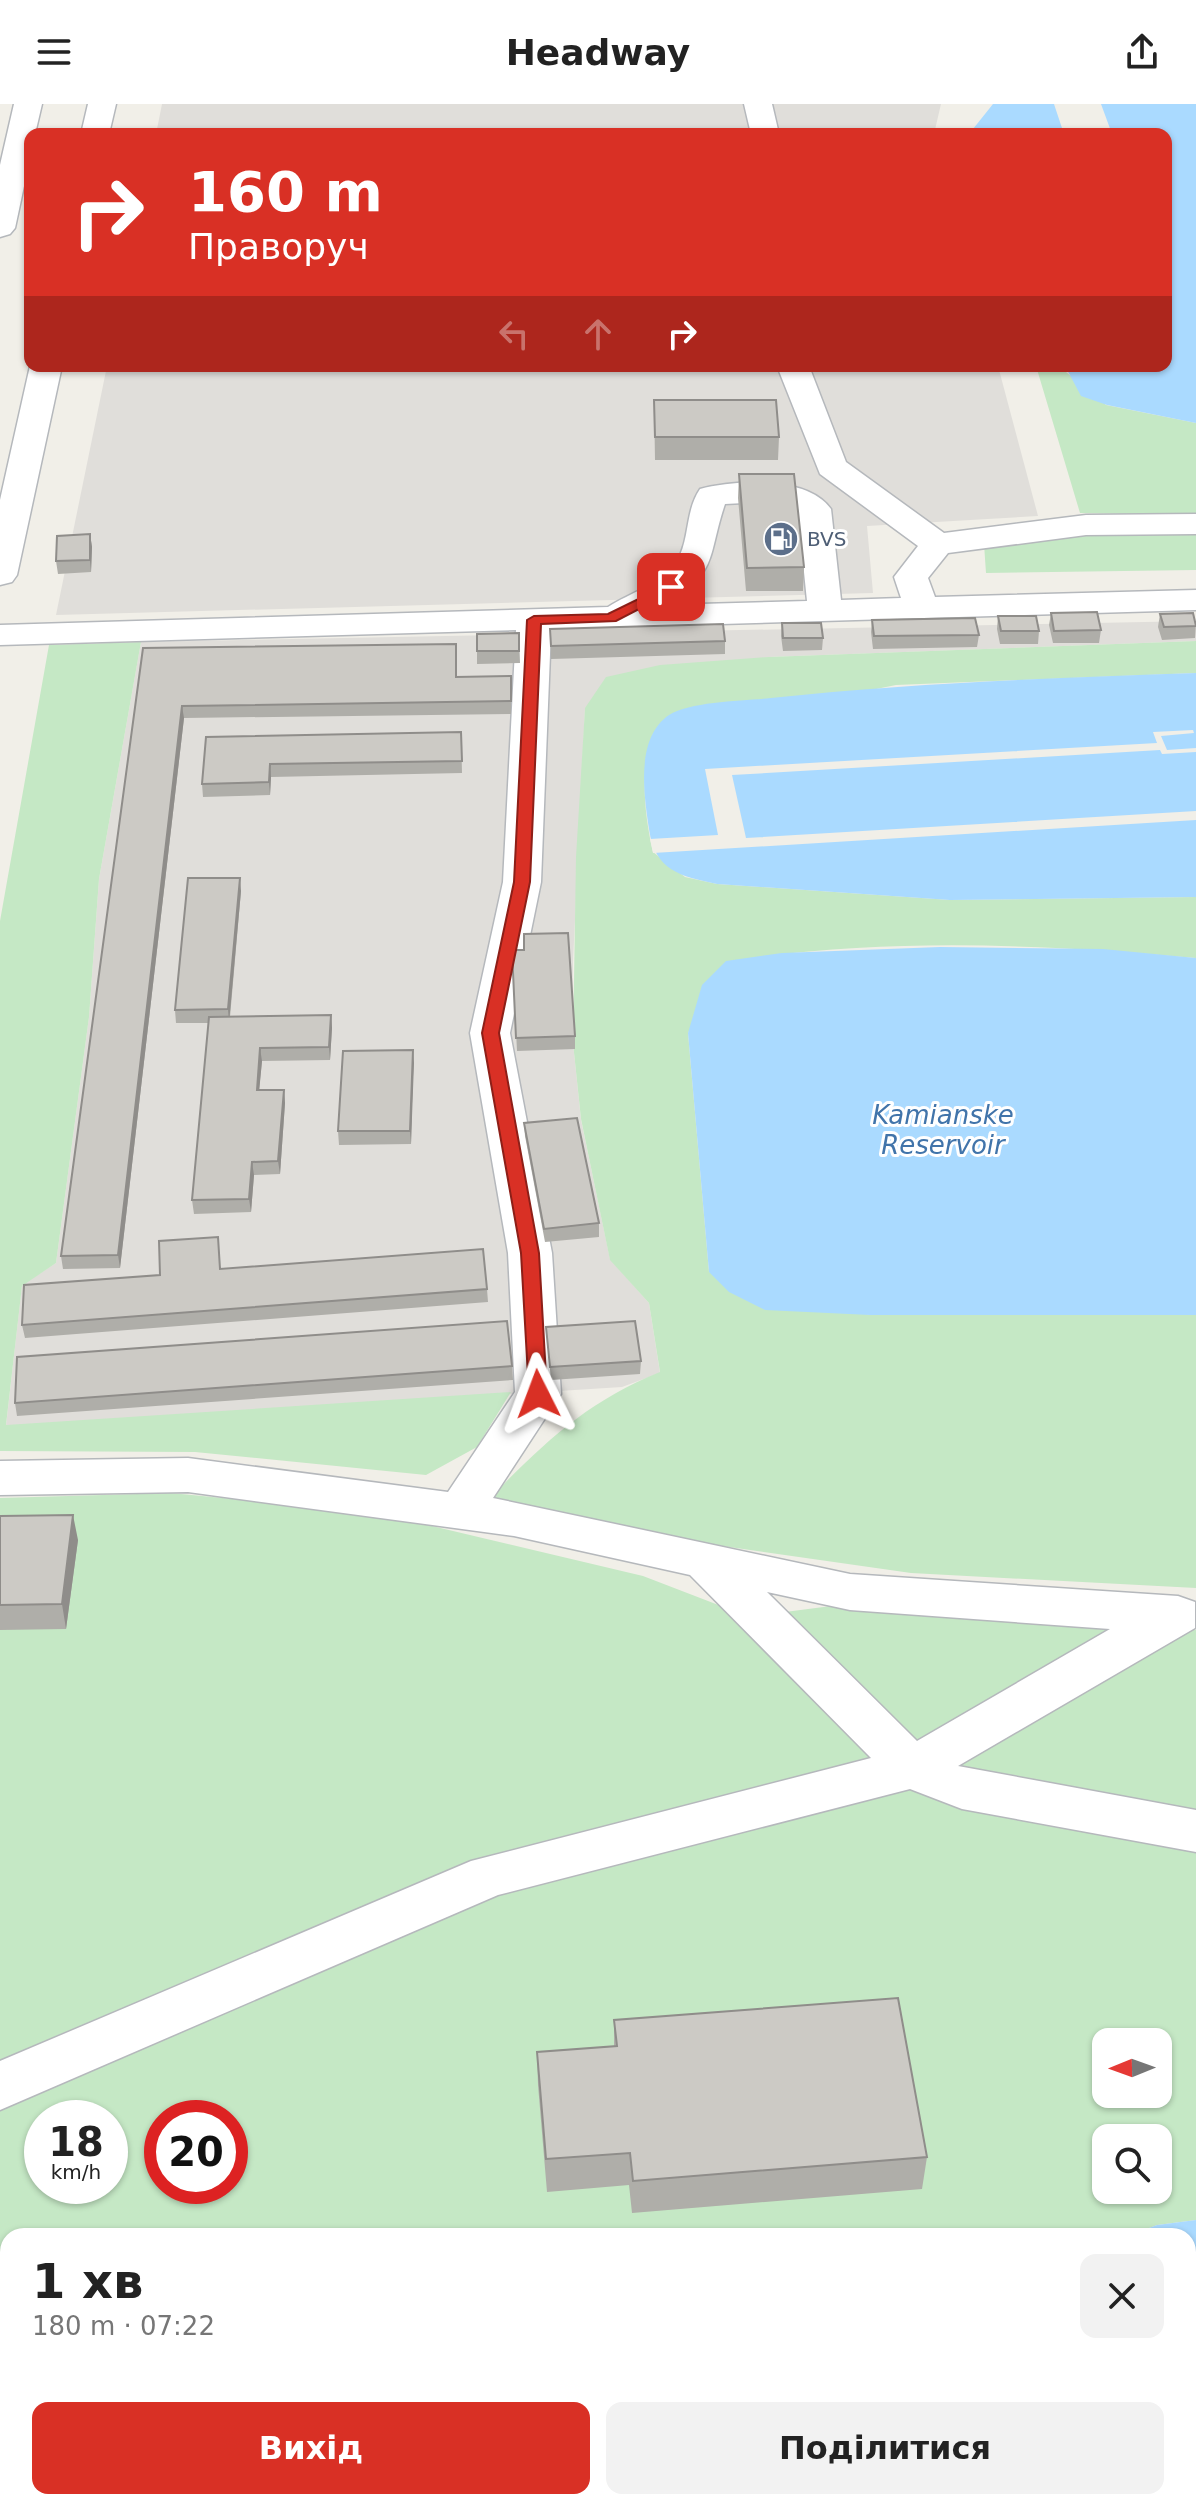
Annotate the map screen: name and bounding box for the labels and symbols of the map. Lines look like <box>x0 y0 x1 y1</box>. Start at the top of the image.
fuel station icon: BVS <box>762 520 800 558</box>
place label: BVS <box>807 527 846 551</box>
pin <box>637 553 705 621</box>
water label: Kamianske Reservoir <box>872 1100 1014 1160</box>
position arrow <box>496 1352 580 1436</box>
north arrow <box>1092 2028 1172 2108</box>
speed limit sign: 20 <box>144 2100 248 2204</box>

